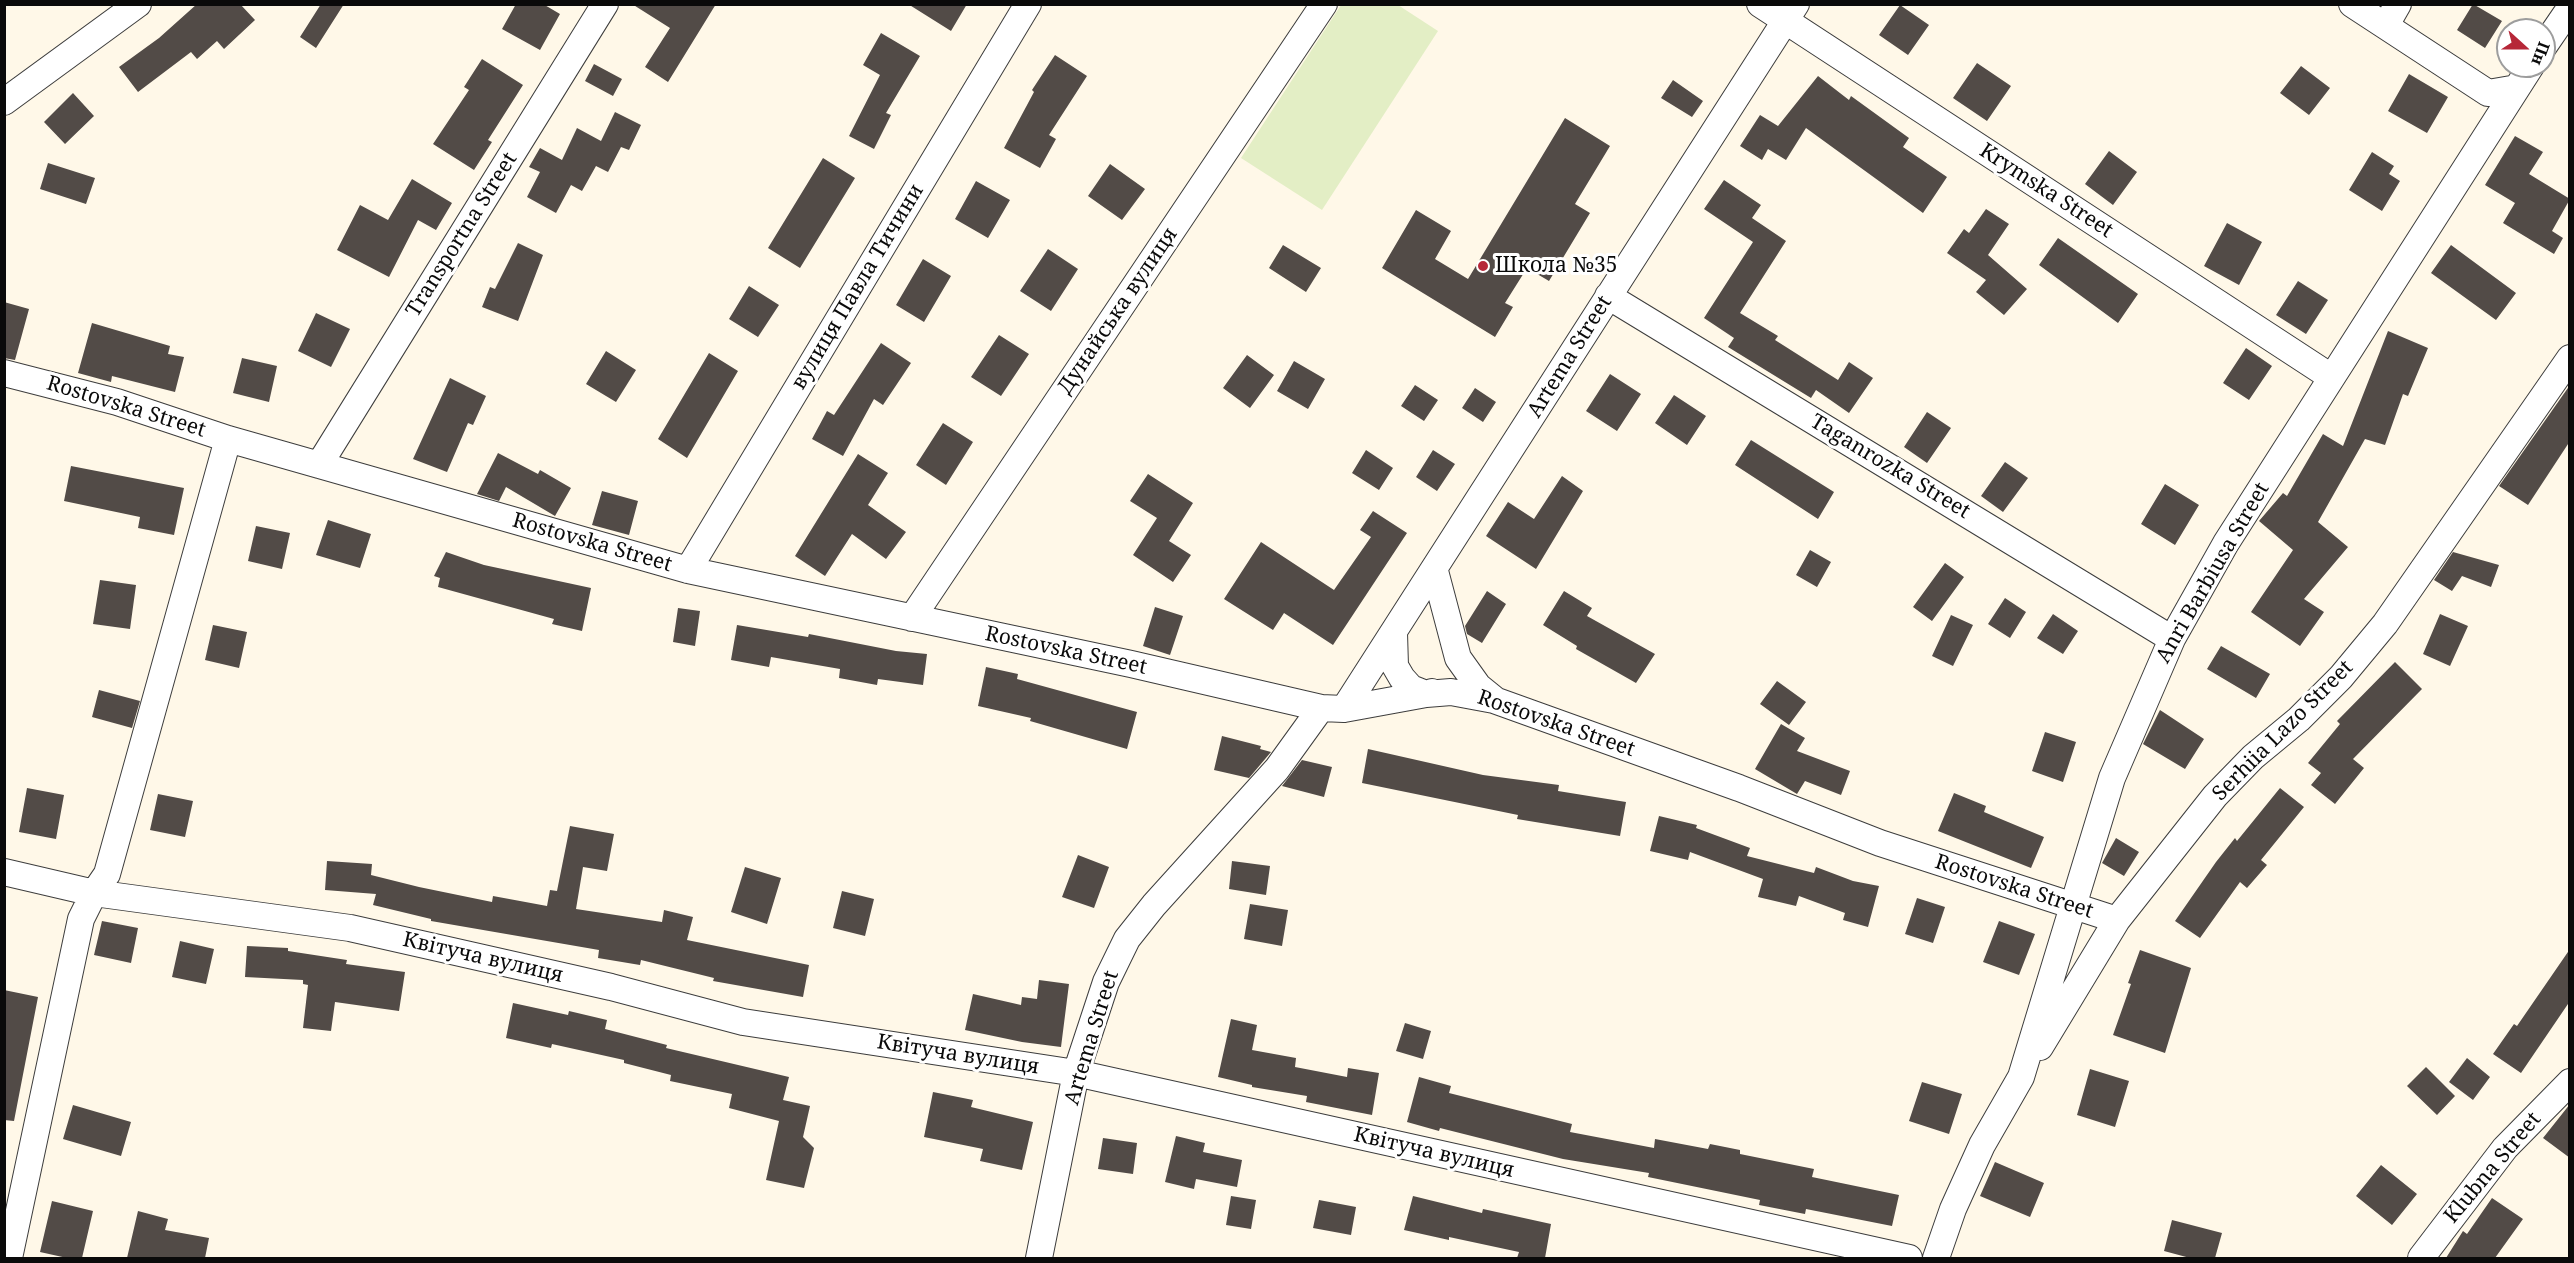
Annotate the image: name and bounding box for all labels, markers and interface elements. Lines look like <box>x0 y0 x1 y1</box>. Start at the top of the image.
north arrow <box>2496 18 2556 78</box>
text: Пн <box>2526 39 2555 69</box>
street label: Krymska Street <box>1975 139 2117 243</box>
street label: Transportna Street <box>401 148 523 322</box>
street label: вулиця Павла Тичини <box>787 180 929 394</box>
street label: Дунайська вулиця <box>1053 223 1183 399</box>
place label: Школа №35 <box>1495 253 1617 279</box>
marker: Школа №35 <box>1476 259 1490 273</box>
street label: Artema Street <box>1522 291 1618 423</box>
street label: Rostovska Street <box>44 371 208 443</box>
street label: Taganrozka Street <box>1806 409 1974 525</box>
street label: Anri Barbiusa Street <box>2151 478 2275 668</box>
street label: Rostovska Street <box>509 508 675 578</box>
street label: Rostovska Street <box>983 622 1149 680</box>
street label: Serhiia Lazo Street <box>2207 655 2359 807</box>
street label: Rostovska Street <box>1474 685 1638 763</box>
street label: Rostovska Street <box>1932 850 2096 924</box>
street label: Квітуча вулиця <box>400 927 566 989</box>
street label: Artema Street <box>1060 968 1124 1108</box>
street label: Квітуча вулиця <box>875 1030 1041 1080</box>
street label: Klubna Street <box>2439 1107 2547 1229</box>
street label: Квітуча вулиця <box>1351 1122 1517 1184</box>

